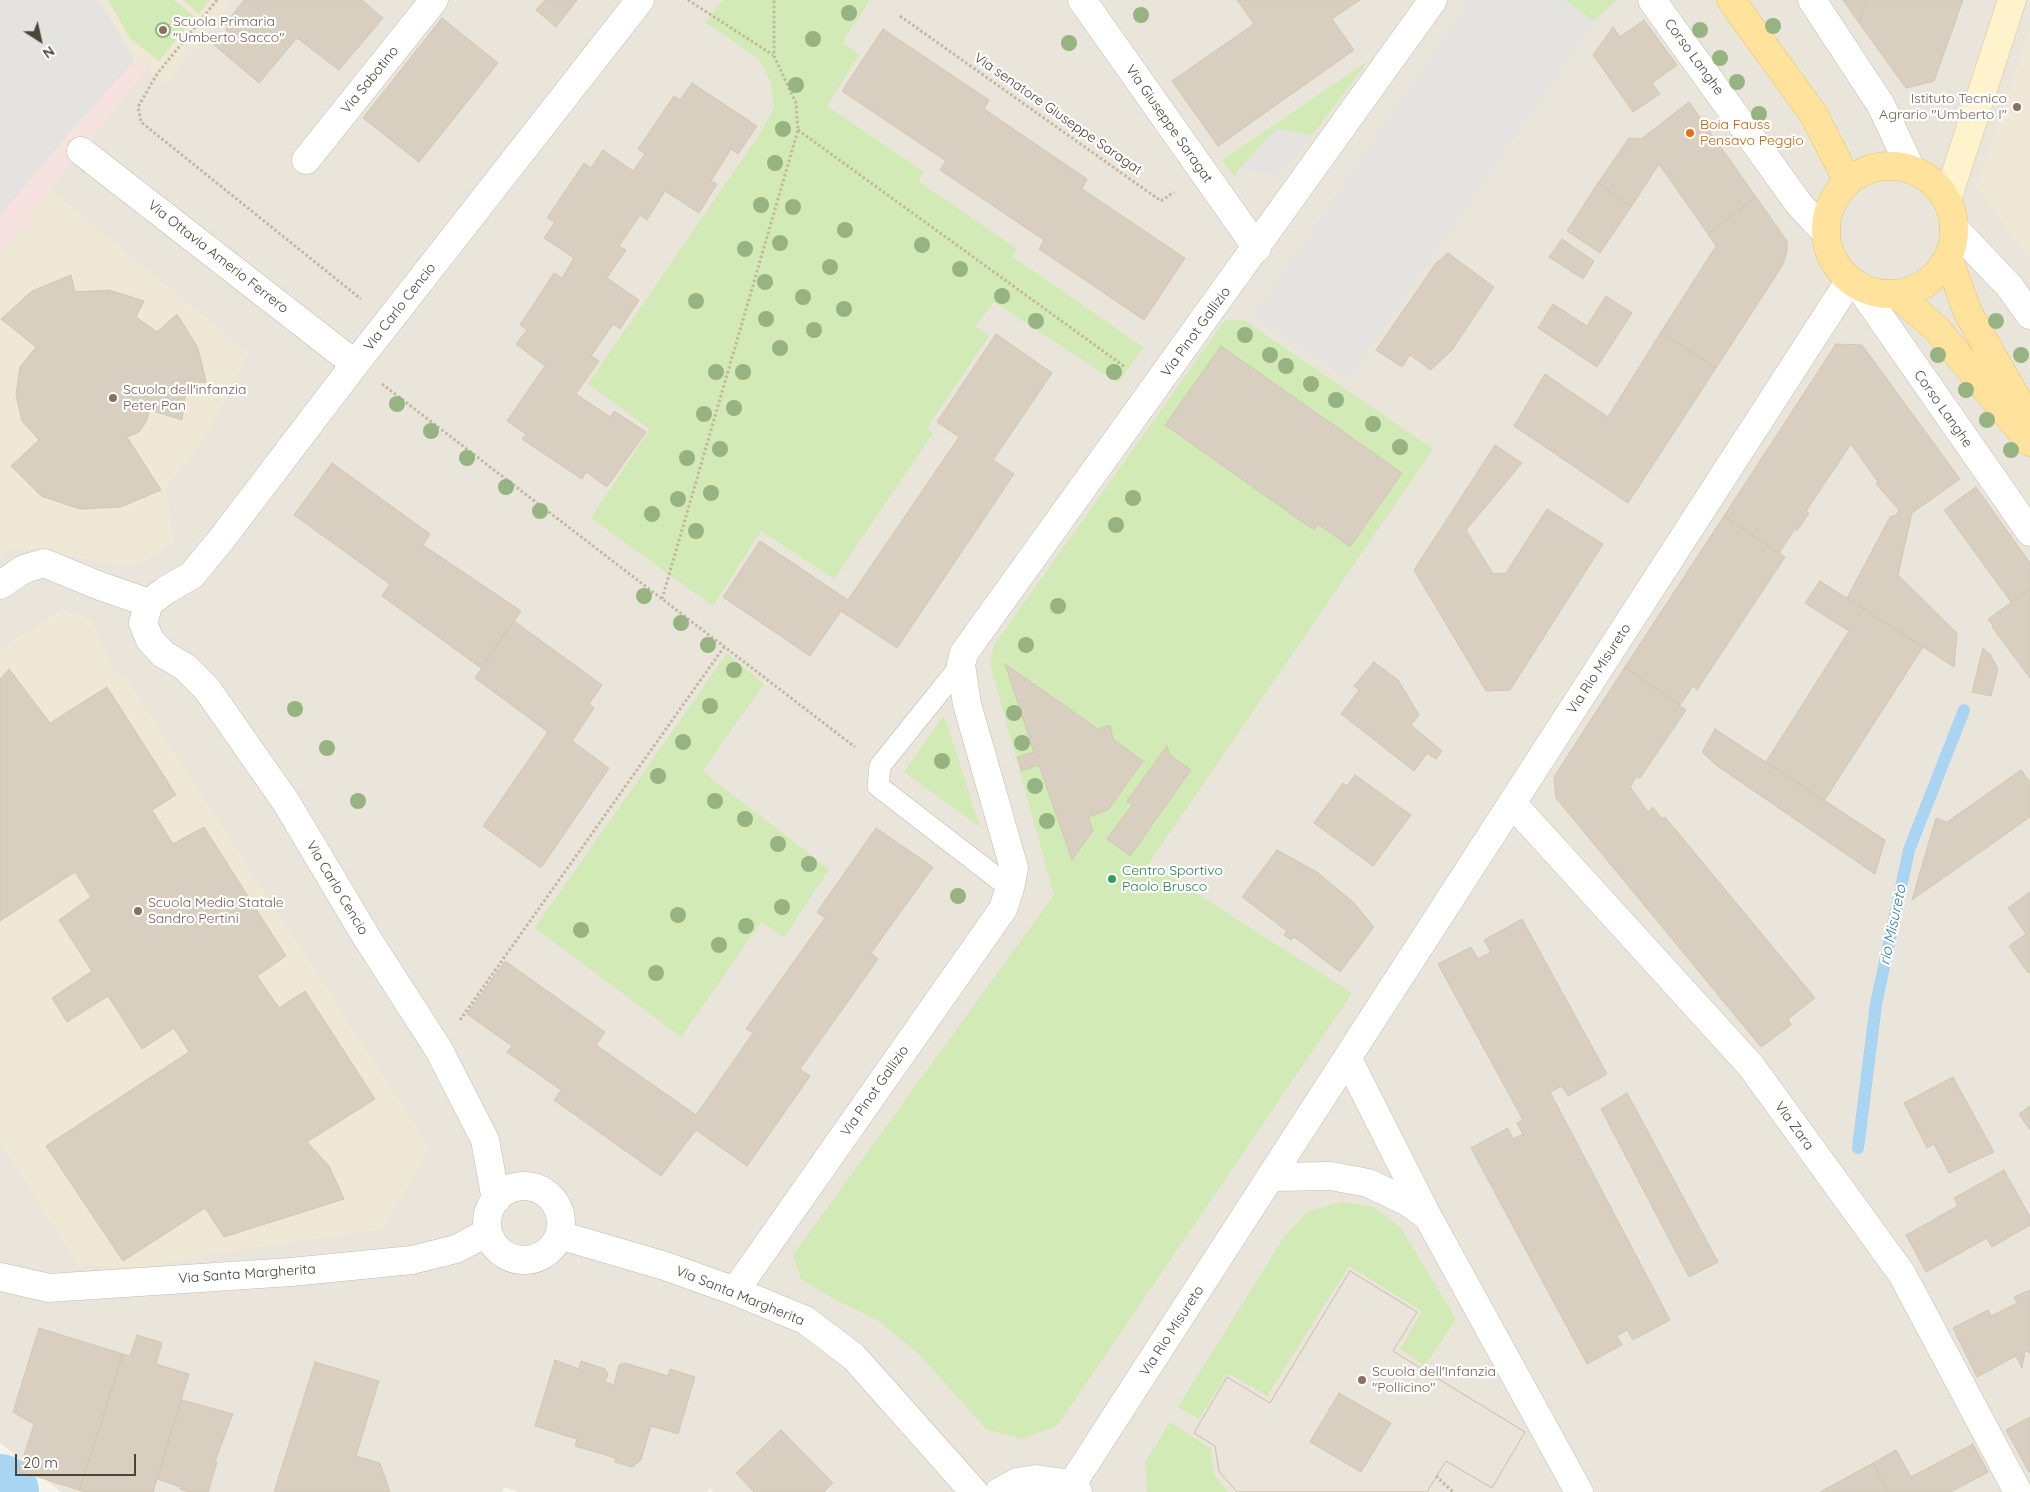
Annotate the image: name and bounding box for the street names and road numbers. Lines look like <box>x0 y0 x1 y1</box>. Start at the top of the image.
street label: Corso Langhe <box>1661 15 1727 99</box>
street label: Via Sabotino <box>338 43 402 117</box>
street label: Via senatore Giuseppe Saragat <box>971 49 1145 179</box>
street label: Via Giuseppe Saragat <box>1122 62 1216 186</box>
street label: Via Ottavia Amerio Ferrero <box>144 197 292 317</box>
street label: Via Carlo Cencio <box>360 260 440 354</box>
street label: Via Pinot Gallizio <box>1158 284 1234 380</box>
street label: Corso Langhe <box>1910 367 1976 451</box>
street label: Via Rio Misureto <box>1563 621 1635 717</box>
street label: Via Carlo Cencio <box>302 838 372 938</box>
street label: Via Pinot Gallizio <box>837 1042 913 1140</box>
street label: Via Zara <box>1771 1098 1817 1154</box>
street label: Via Santa Margherita <box>178 1261 316 1287</box>
street label: Via Santa Margherita <box>673 1262 807 1330</box>
street label: Via Rio Misureto <box>1136 1283 1208 1379</box>

